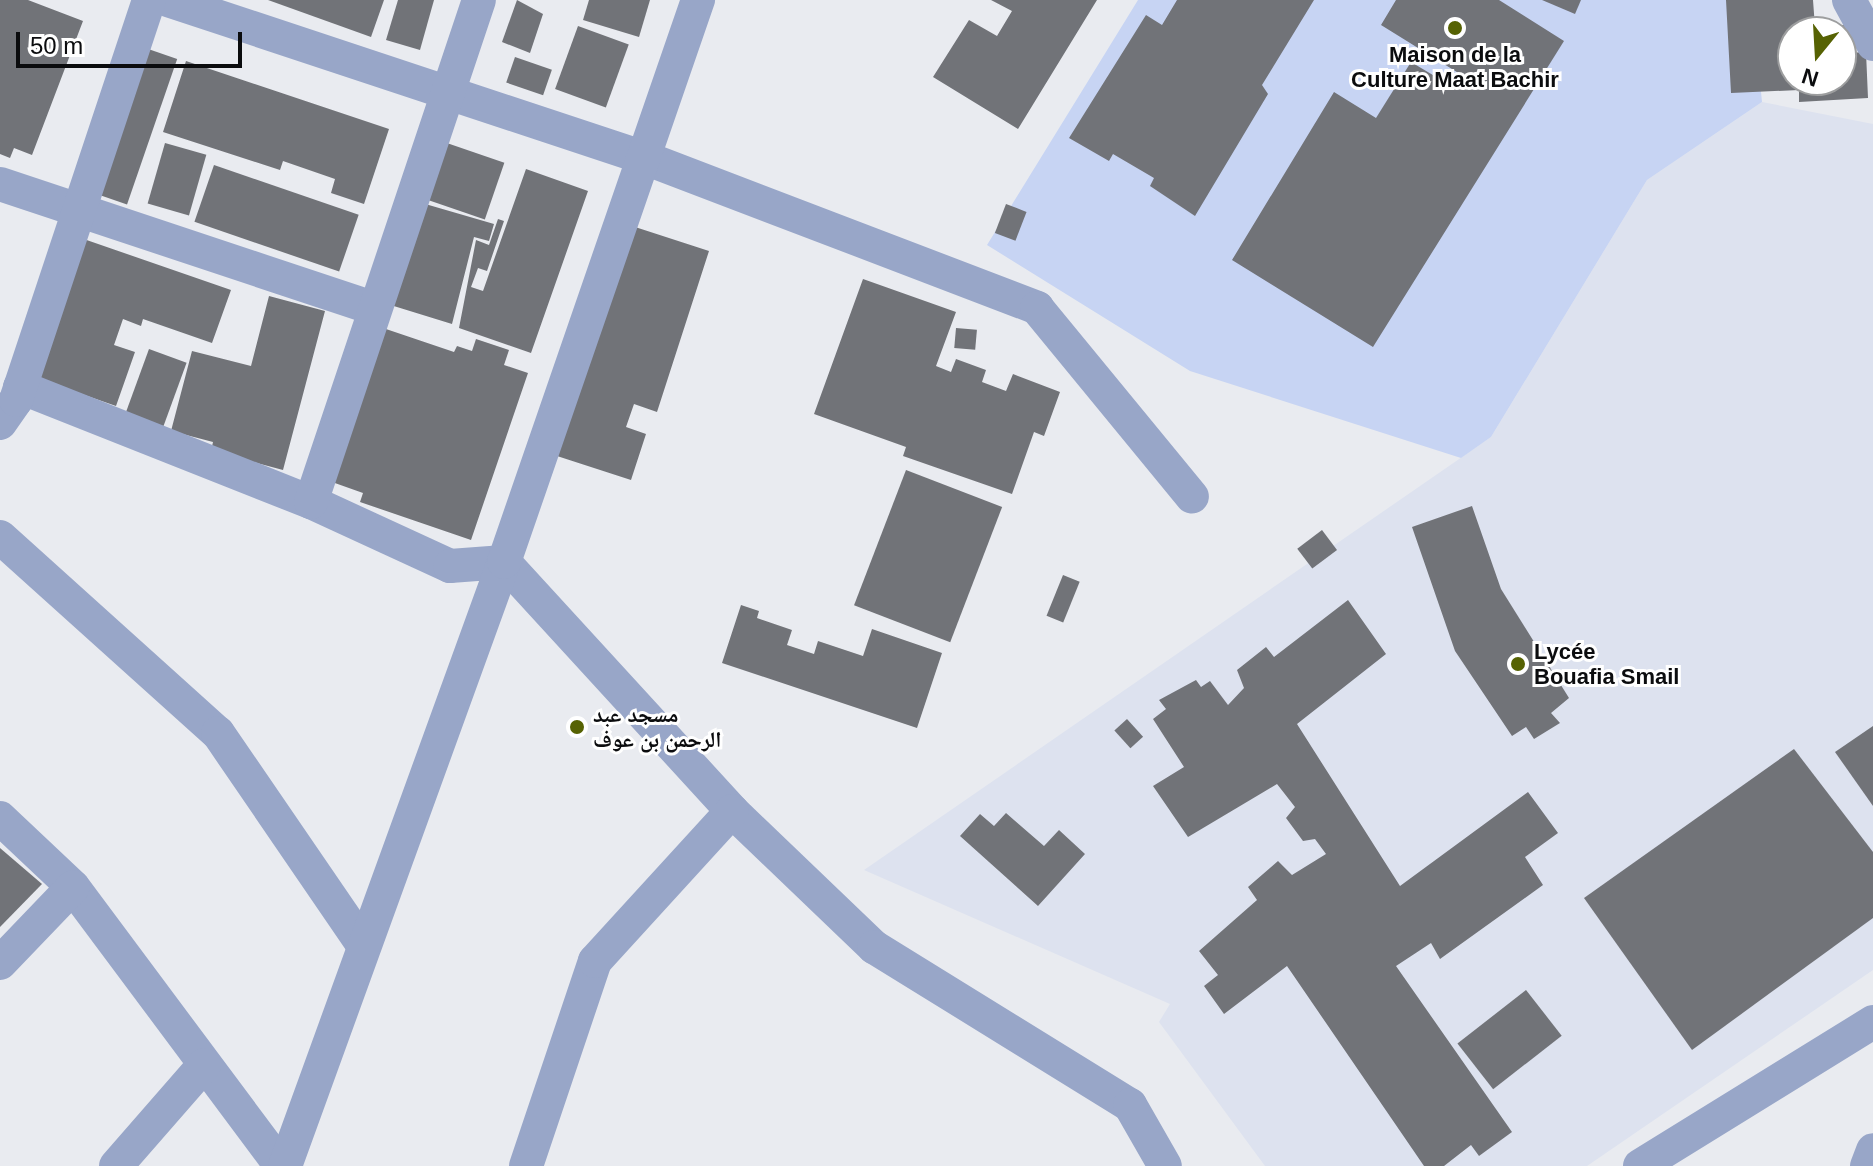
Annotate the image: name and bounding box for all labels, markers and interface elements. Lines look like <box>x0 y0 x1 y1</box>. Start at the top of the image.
scale bar <box>20 16 246 66</box>
north arrow <box>1777 16 1857 96</box>
marker: Maison de la Culture Maat Bachir <box>1446 19 1464 37</box>
text: 50 m <box>30 32 83 59</box>
place label: Maison de la Culture Maat Bachir <box>1351 41 1559 92</box>
text: N <box>1799 63 1821 92</box>
place label: Lycée Bouafia Smail <box>1534 638 1679 690</box>
marker: Lycée Bouafia Smail <box>1509 655 1527 673</box>
place label: مسجد عبد الرحمن بن عوف <box>593 701 721 752</box>
marker: مسجد عبد الرحمن بن عوف <box>568 718 586 736</box>

